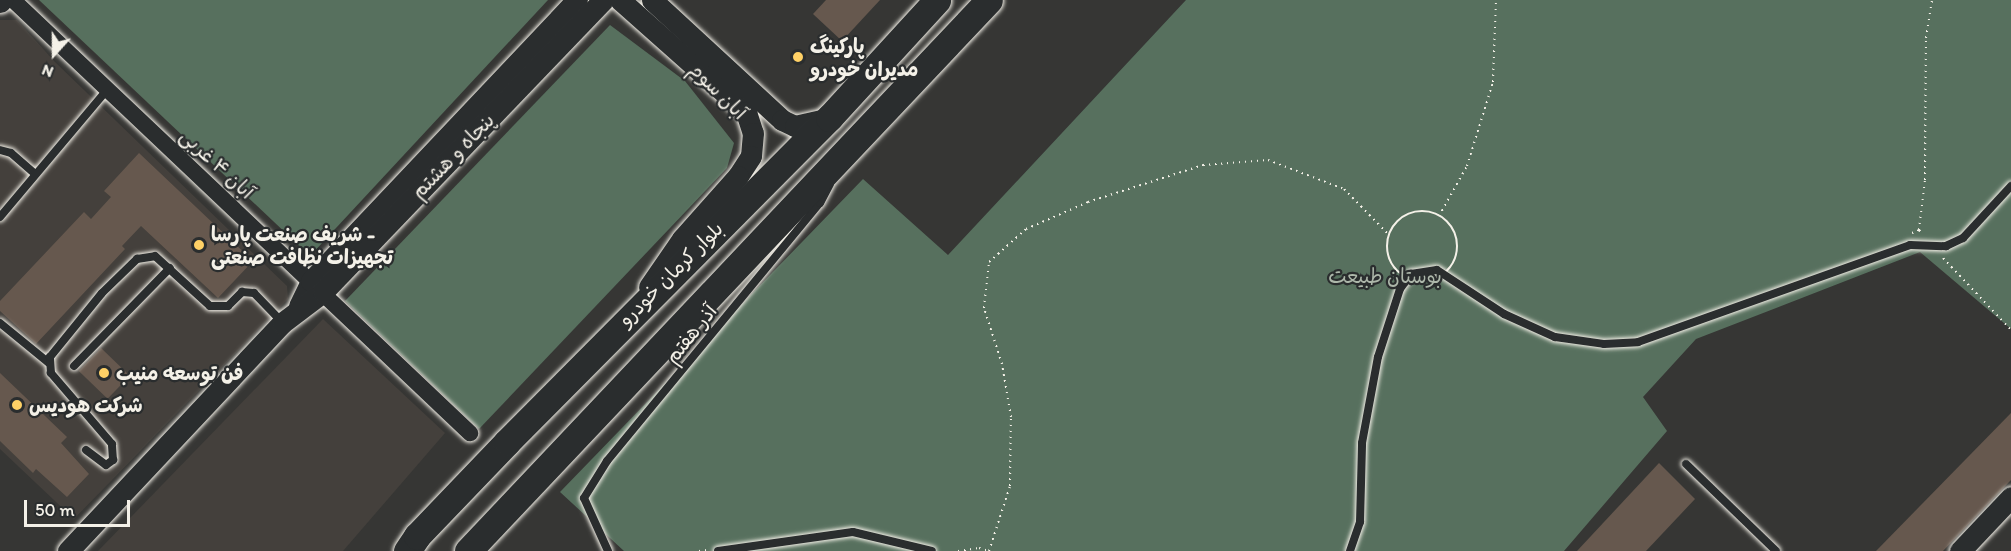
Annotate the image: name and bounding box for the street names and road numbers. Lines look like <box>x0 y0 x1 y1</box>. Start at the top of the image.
street label: آبان سوم <box>684 57 752 125</box>
street label: پنجاه و هشتم <box>406 108 500 204</box>
street label: آبان ۴ غربی <box>175 124 259 204</box>
street label: بلوار کرمان خودرو <box>614 217 728 331</box>
street label: آذر هفتم <box>660 299 722 369</box>

